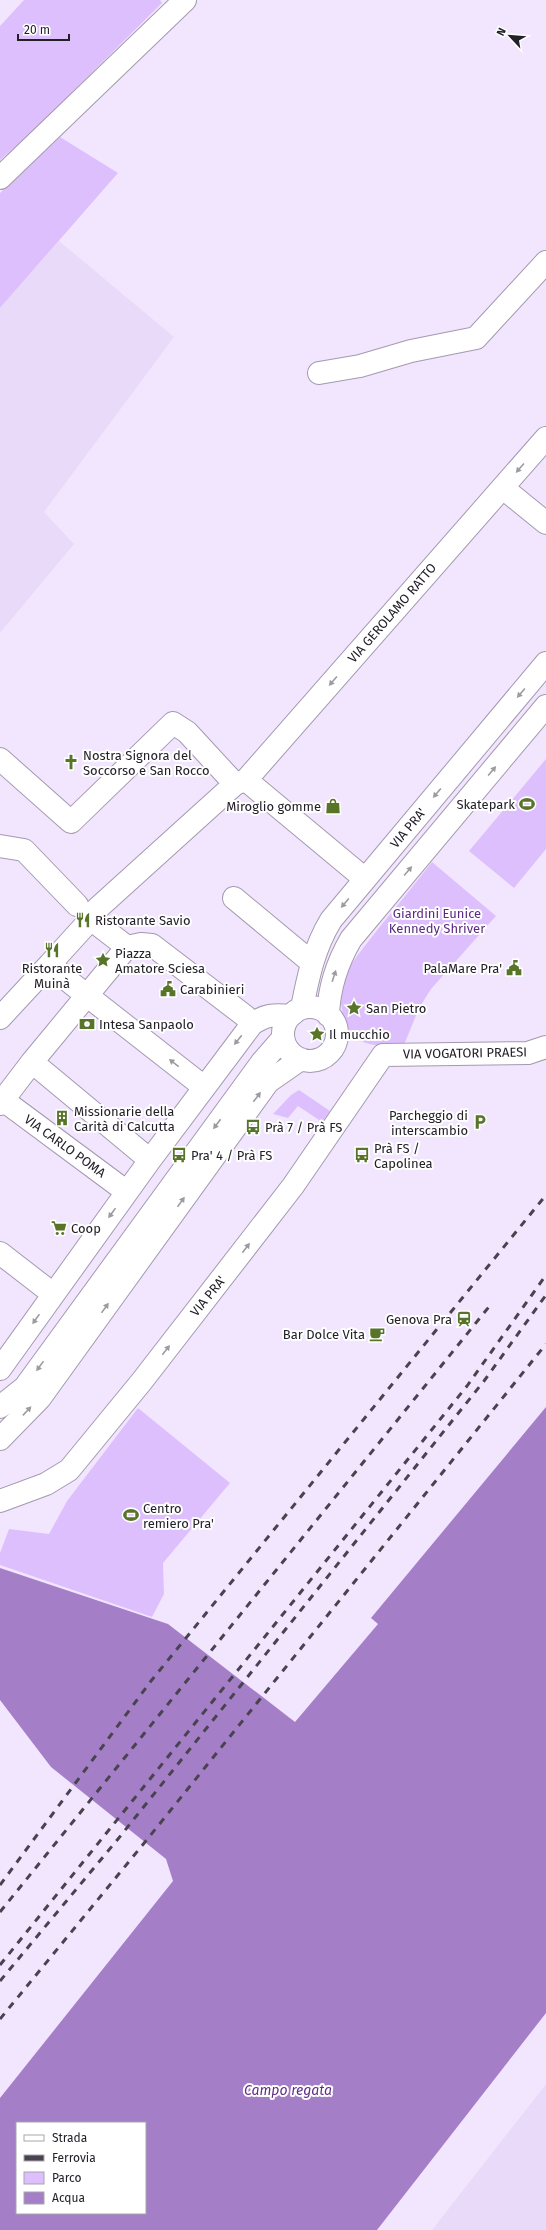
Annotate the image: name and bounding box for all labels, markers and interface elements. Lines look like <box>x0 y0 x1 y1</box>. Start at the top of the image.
scale bar <box>18 16 69 42</box>
north arrow <box>490 16 530 56</box>
text: 20 m <box>24 23 50 37</box>
text: N <box>494 26 509 38</box>
one-way arrow <box>516 462 525 473</box>
street label: VIA GEROLAMO RATTO <box>345 560 439 666</box>
one-way arrow <box>328 676 337 686</box>
one-way arrow <box>516 688 525 699</box>
place label: Nostra Signora del Soccorso e San Rocco <box>83 748 210 778</box>
church icon: Nostra Signora del Soccorso e San Rocco <box>62 753 80 771</box>
one-way arrow <box>487 766 496 777</box>
one-way arrow <box>433 787 442 798</box>
sports icon: Skatepark <box>518 795 536 813</box>
shop icon: Miroglio gomme <box>324 797 342 815</box>
place label: Skatepark <box>456 797 515 812</box>
place label: Miroglio gomme <box>226 799 321 814</box>
street label: VIA PRA' <box>387 805 429 851</box>
one-way arrow <box>404 866 413 876</box>
one-way arrow <box>340 898 349 908</box>
park label: Giardini Eunice Kennedy Shriver <box>389 906 485 936</box>
restaurant icon: Ristorante Savio <box>74 911 92 929</box>
place label: Ristorante Savio <box>95 913 191 928</box>
restaurant icon: Ristorante Muinà <box>43 941 61 959</box>
place label: Piazza Amatore Sciesa <box>115 946 205 976</box>
place icon: Piazza Amatore Sciesa <box>94 951 112 969</box>
public building icon: PalaMare Pra' <box>505 959 523 977</box>
place label: Ristorante Muinà <box>22 961 82 991</box>
place label: PalaMare Pra' <box>423 961 502 976</box>
one-way arrow <box>331 970 337 982</box>
public building icon: Carabinieri <box>159 980 177 998</box>
place label: Carabinieri <box>180 982 244 997</box>
place icon: San Pietro <box>345 999 363 1017</box>
place label: San Pietro <box>366 1001 426 1016</box>
bank icon: Intesa Sanpaolo <box>78 1015 96 1033</box>
place label: Intesa Sanpaolo <box>99 1017 194 1032</box>
place icon: Il mucchio <box>308 1025 326 1043</box>
place label: Il mucchio <box>329 1027 390 1042</box>
one-way arrow <box>234 1035 243 1046</box>
street label: VIA VOGATORI PRAESI <box>403 1044 527 1062</box>
one-way arrow <box>168 1059 179 1067</box>
one-way arrow <box>253 1091 261 1102</box>
place label: Missionarie della Carità di Calcutta <box>74 1104 175 1134</box>
place label: Parcheggio di interscambio <box>389 1108 468 1138</box>
building icon: Missionarie della Carità di Calcutta <box>53 1109 71 1127</box>
street label: VIA CARLO POMA <box>21 1111 109 1181</box>
parking icon: Parcheggio di interscambio <box>471 1113 489 1131</box>
bus stop icon: Prà 7 / Prà FS <box>244 1118 262 1136</box>
one-way arrow <box>213 1119 221 1130</box>
place label: Prà 7 / Prà FS <box>265 1120 342 1135</box>
place label: Prà FS / Capolinea <box>374 1141 433 1171</box>
bus stop icon: Pra' 4 / Prà FS <box>170 1146 188 1164</box>
bus stop icon: Prà FS / Capolinea <box>353 1146 371 1164</box>
place label: Pra' 4 / Prà FS <box>191 1148 272 1163</box>
one-way arrow <box>177 1197 185 1208</box>
one-way arrow <box>108 1208 116 1218</box>
supermarket icon: Coop <box>50 1219 68 1237</box>
place label: Coop <box>71 1221 101 1236</box>
one-way arrow <box>242 1242 250 1253</box>
street label: VIA PRA' <box>187 1273 229 1319</box>
one-way arrow <box>101 1302 109 1313</box>
station icon: Genova Pra <box>455 1310 473 1328</box>
place label: Genova Pra <box>386 1312 452 1327</box>
one-way arrow <box>32 1313 40 1324</box>
cafe icon: Bar Dolce Vita <box>368 1325 386 1343</box>
place label: Bar Dolce Vita <box>283 1327 365 1342</box>
one-way arrow <box>161 1344 170 1355</box>
one-way arrow <box>36 1361 44 1371</box>
one-way arrow <box>22 1407 31 1416</box>
place label: Centro remiero Pra' <box>143 1501 214 1531</box>
sports icon: Centro remiero Pra' <box>122 1506 140 1524</box>
water label: Campo regata <box>244 2082 332 2099</box>
legend <box>16 2122 146 2214</box>
text: Strada <box>52 2131 87 2145</box>
text: Ferrovia <box>52 2151 96 2165</box>
text: Parco <box>52 2171 82 2185</box>
text: Acqua <box>52 2191 85 2205</box>

